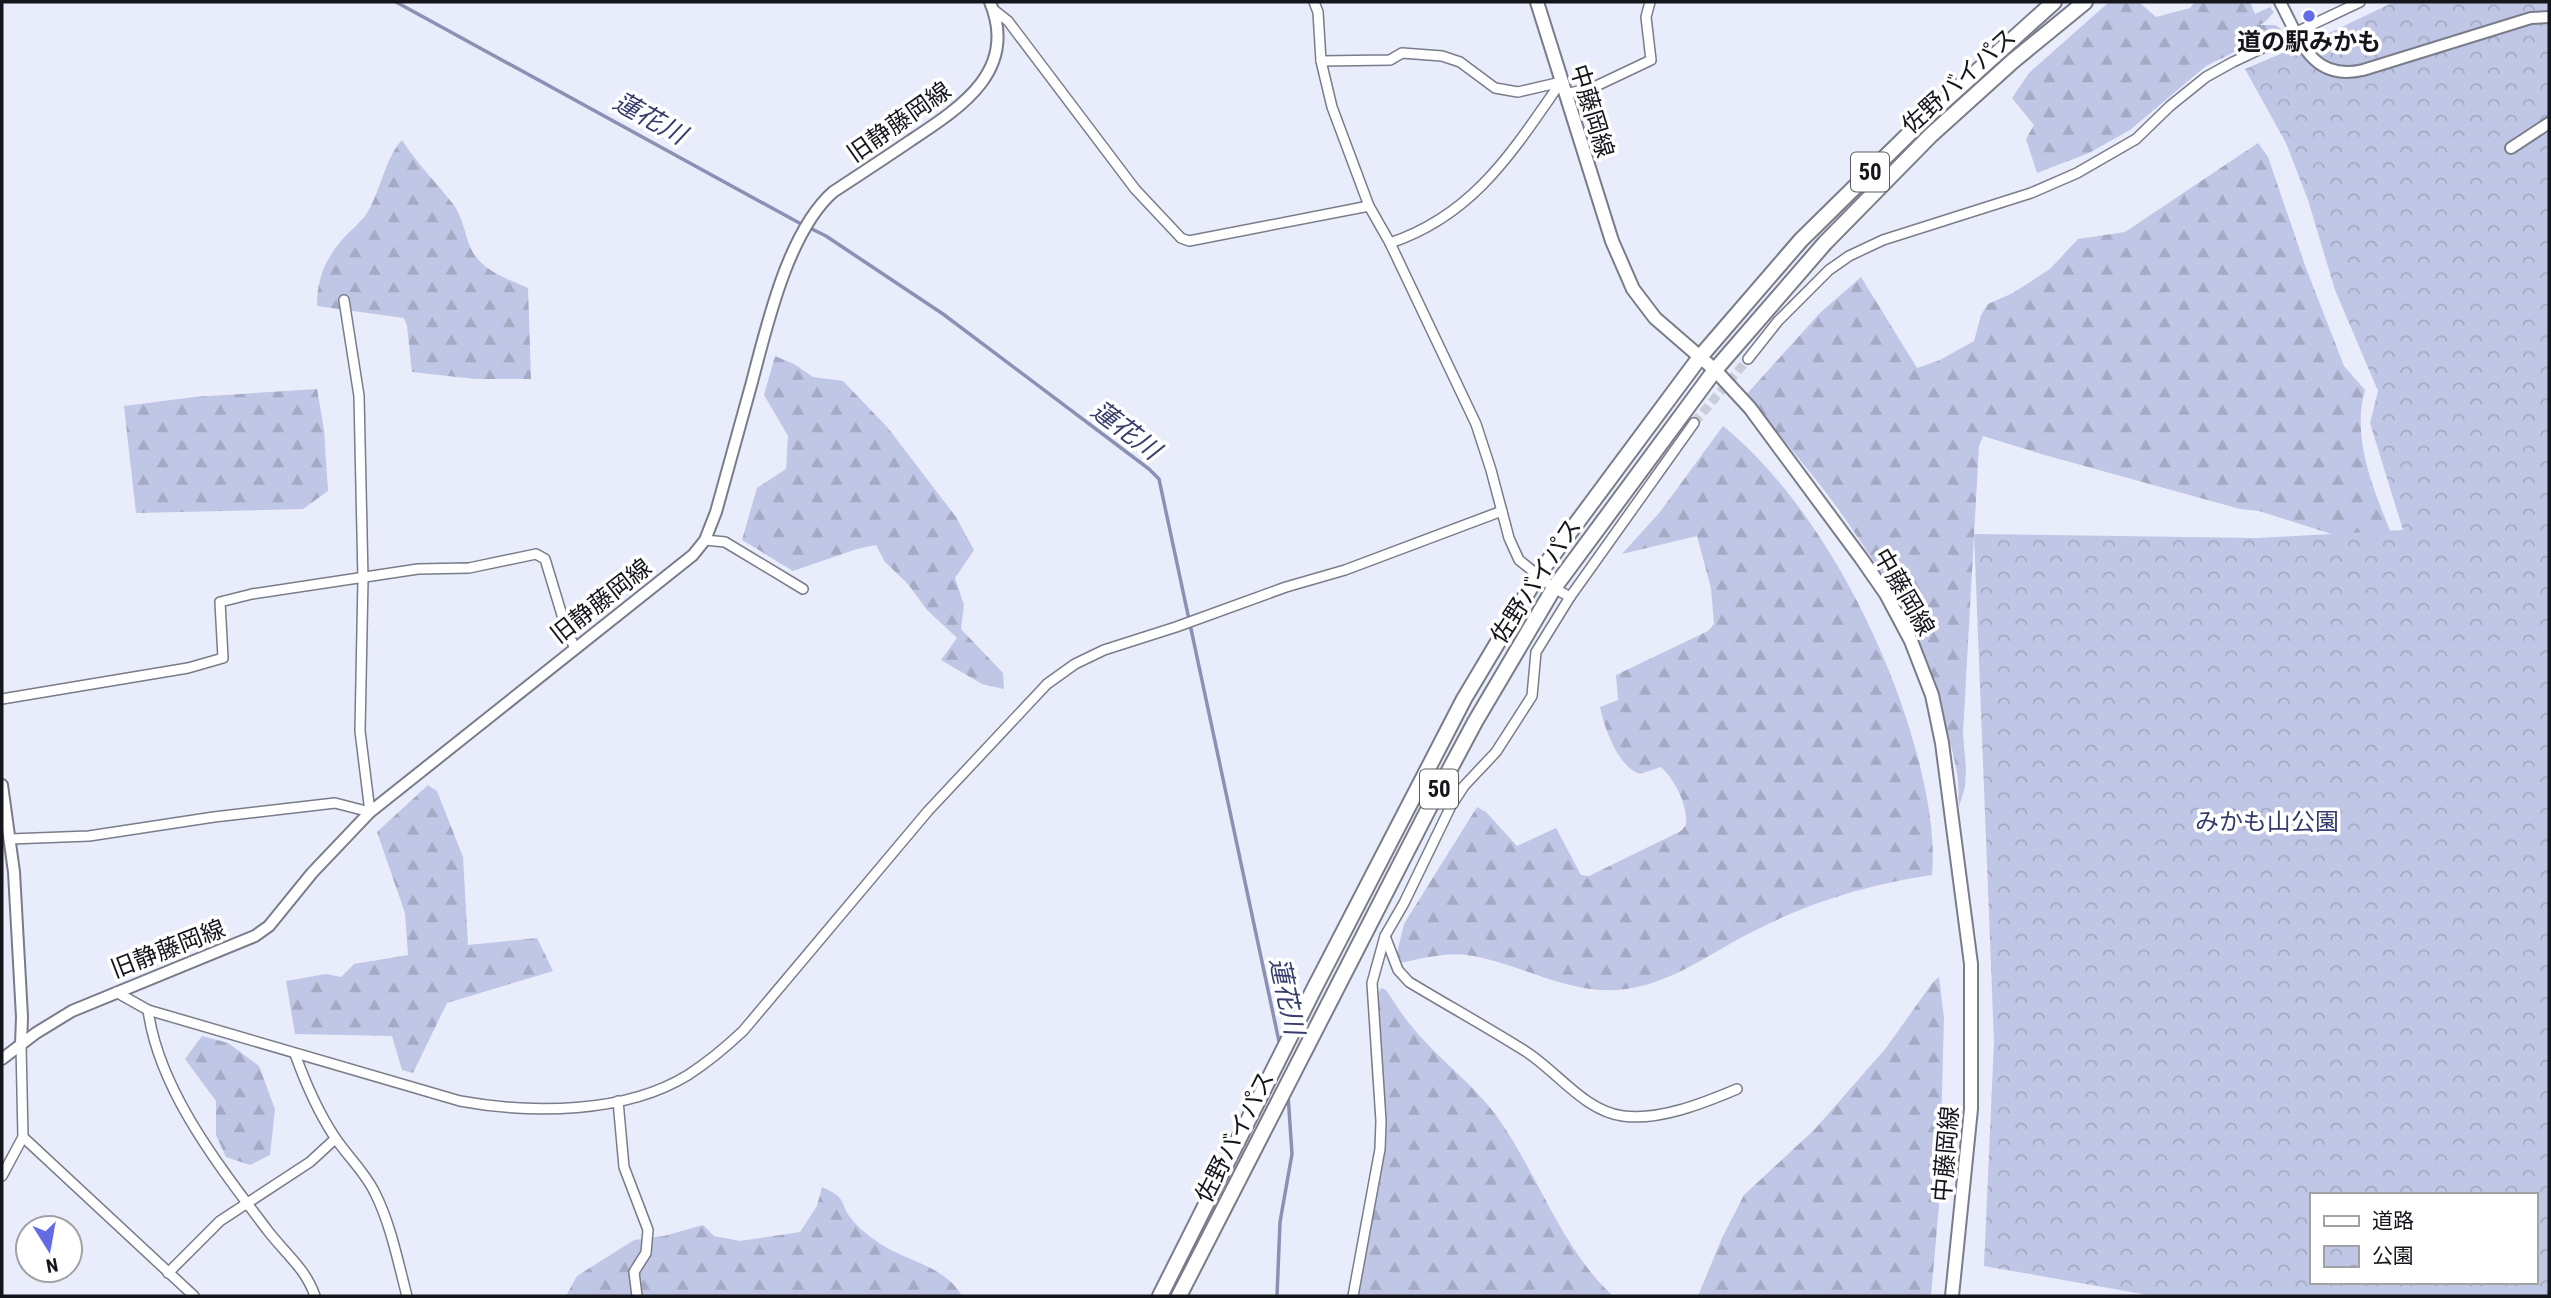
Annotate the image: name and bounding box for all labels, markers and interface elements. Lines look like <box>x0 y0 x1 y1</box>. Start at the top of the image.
marker: 道の駅みかも <box>2301 8 2317 24</box>
street label: 佐野バイパス <box>1896 23 2022 139</box>
place label: 道の駅みかも <box>2237 28 2381 56</box>
street label: 中藤岡線 <box>1565 61 1619 161</box>
street label: 旧静藤岡線 <box>842 76 956 168</box>
water label: 蓮花川 <box>609 86 694 151</box>
road number: 50 <box>1851 153 1889 192</box>
water label: 蓮花川 <box>1086 395 1169 467</box>
street label: 佐野バイパス <box>1485 513 1587 649</box>
street label: 中藤岡線 <box>1868 543 1940 641</box>
street label: 旧静藤岡線 <box>545 553 657 649</box>
road number: 50 <box>1420 769 1458 808</box>
park label: みかも山公園 <box>2195 808 2339 836</box>
street label: 旧静藤岡線 <box>107 914 229 984</box>
water label: 蓮花川 <box>1264 955 1310 1040</box>
street label: 佐野バイパス <box>1190 1067 1280 1207</box>
street label: 中藤岡線 <box>1928 1105 1964 1203</box>
legend <box>2310 1193 2537 1284</box>
text: 道路 <box>2372 1209 2414 1233</box>
north arrow <box>14 1214 84 1284</box>
text: 公園 <box>2372 1244 2414 1268</box>
text: N <box>44 1253 60 1278</box>

